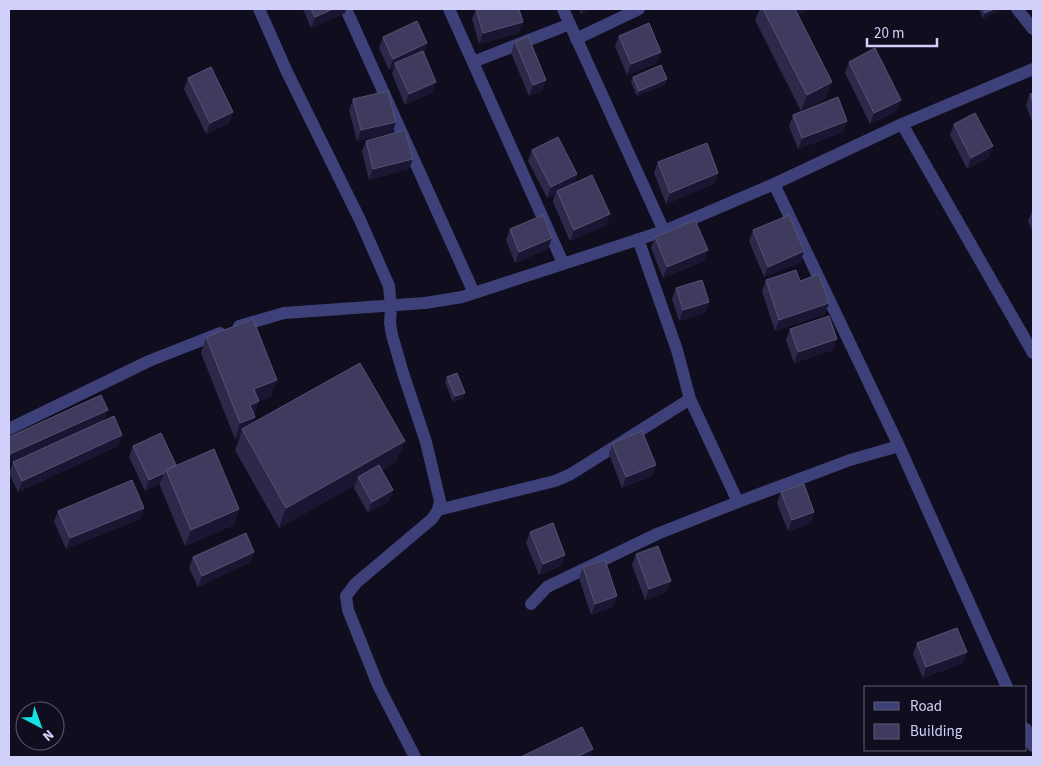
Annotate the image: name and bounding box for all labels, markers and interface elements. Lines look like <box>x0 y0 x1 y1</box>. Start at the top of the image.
scale bar <box>867 15 937 47</box>
text: 20 m <box>874 23 904 44</box>
legend <box>864 686 1027 751</box>
text: Road <box>910 696 942 717</box>
north arrow <box>15 701 65 751</box>
text: Building <box>910 721 963 742</box>
text: N <box>38 724 58 746</box>

